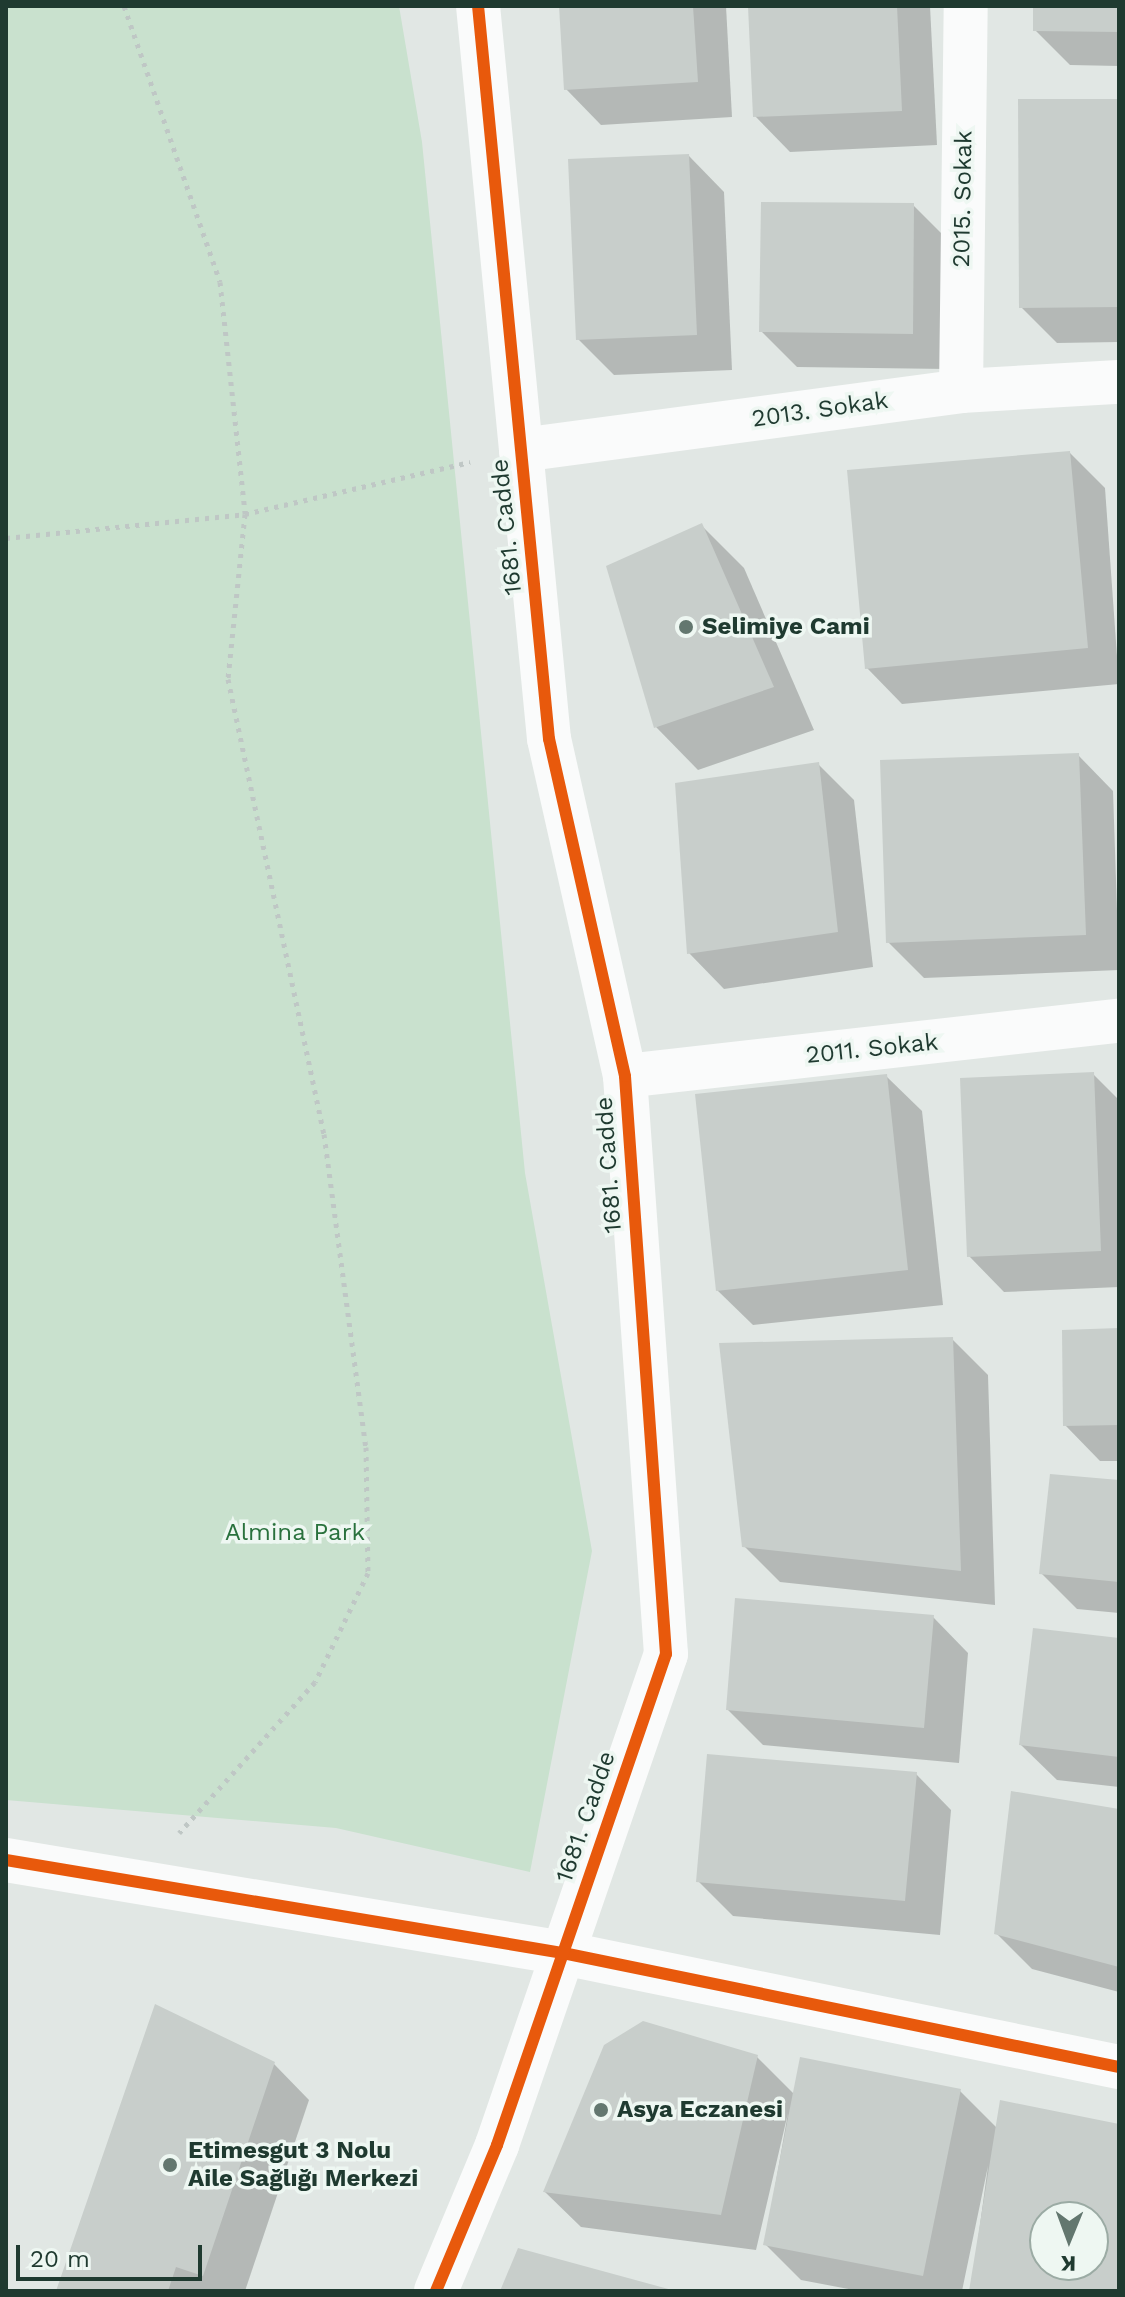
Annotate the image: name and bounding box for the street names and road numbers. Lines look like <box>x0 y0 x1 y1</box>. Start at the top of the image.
street label: 2015. Sokak <box>947 130 979 268</box>
street label: 2013. Sokak <box>750 386 890 434</box>
street label: 1681. Cadde <box>486 458 528 596</box>
street label: 2011. Sokak <box>805 1028 939 1070</box>
street label: 1681. Cadde <box>590 1096 628 1234</box>
street label: 1681. Cadde <box>550 1748 622 1886</box>

